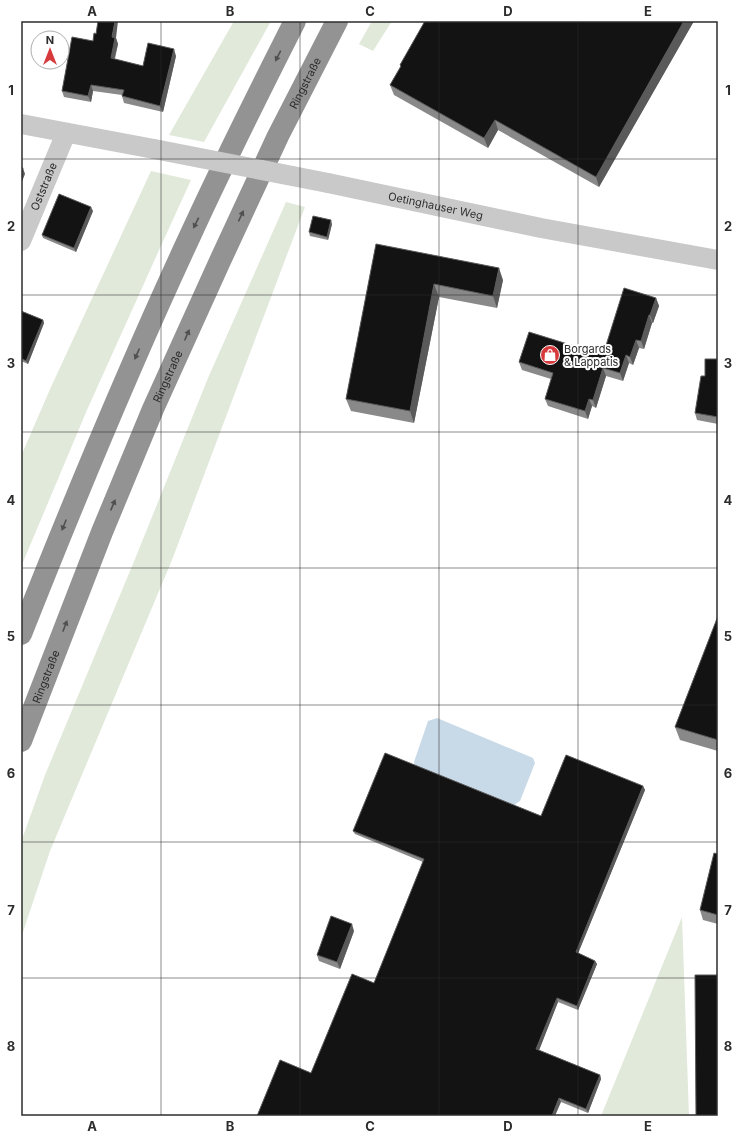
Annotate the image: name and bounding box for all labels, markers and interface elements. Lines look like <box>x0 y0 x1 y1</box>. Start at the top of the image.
text: A <box>87 3 97 19</box>
text: B <box>226 3 235 19</box>
text: C <box>365 3 375 19</box>
text: D <box>503 3 513 19</box>
text: E <box>644 3 652 19</box>
north arrow <box>30 30 70 70</box>
text: N <box>46 33 54 47</box>
one-way arrow <box>275 50 281 62</box>
street label: Ringstraße <box>286 55 324 111</box>
text: 1 <box>8 82 14 98</box>
text: 1 <box>725 82 731 98</box>
street label: Oststraße <box>27 160 60 213</box>
street label: Oetinghauser Weg <box>387 189 484 223</box>
one-way arrow <box>238 211 244 222</box>
one-way arrow <box>193 217 199 228</box>
text: 2 <box>7 218 15 234</box>
text: 2 <box>724 218 732 234</box>
one-way arrow <box>184 329 190 340</box>
place label: Borgards & Lappatis <box>564 342 619 369</box>
shop icon: Borgards & Lappatis <box>539 344 561 366</box>
street label: Ringstraße <box>150 348 186 405</box>
one-way arrow <box>134 349 140 360</box>
text: 3 <box>7 355 15 371</box>
text: 3 <box>724 355 732 371</box>
text: 4 <box>7 492 16 508</box>
text: 4 <box>724 492 733 508</box>
one-way arrow <box>110 499 116 511</box>
one-way arrow <box>61 520 67 532</box>
one-way arrow <box>62 620 68 632</box>
text: 5 <box>7 628 15 644</box>
text: 5 <box>724 628 732 644</box>
street label: Ringstraße <box>29 648 63 705</box>
text: 6 <box>7 765 15 781</box>
text: 6 <box>724 765 732 781</box>
text: 7 <box>7 902 15 918</box>
text: 7 <box>724 902 732 918</box>
text: 8 <box>7 1038 15 1054</box>
text: 8 <box>724 1038 732 1054</box>
text: A <box>87 1118 97 1134</box>
text: B <box>226 1118 235 1134</box>
text: C <box>365 1118 375 1134</box>
text: D <box>503 1118 513 1134</box>
text: E <box>644 1118 652 1134</box>

